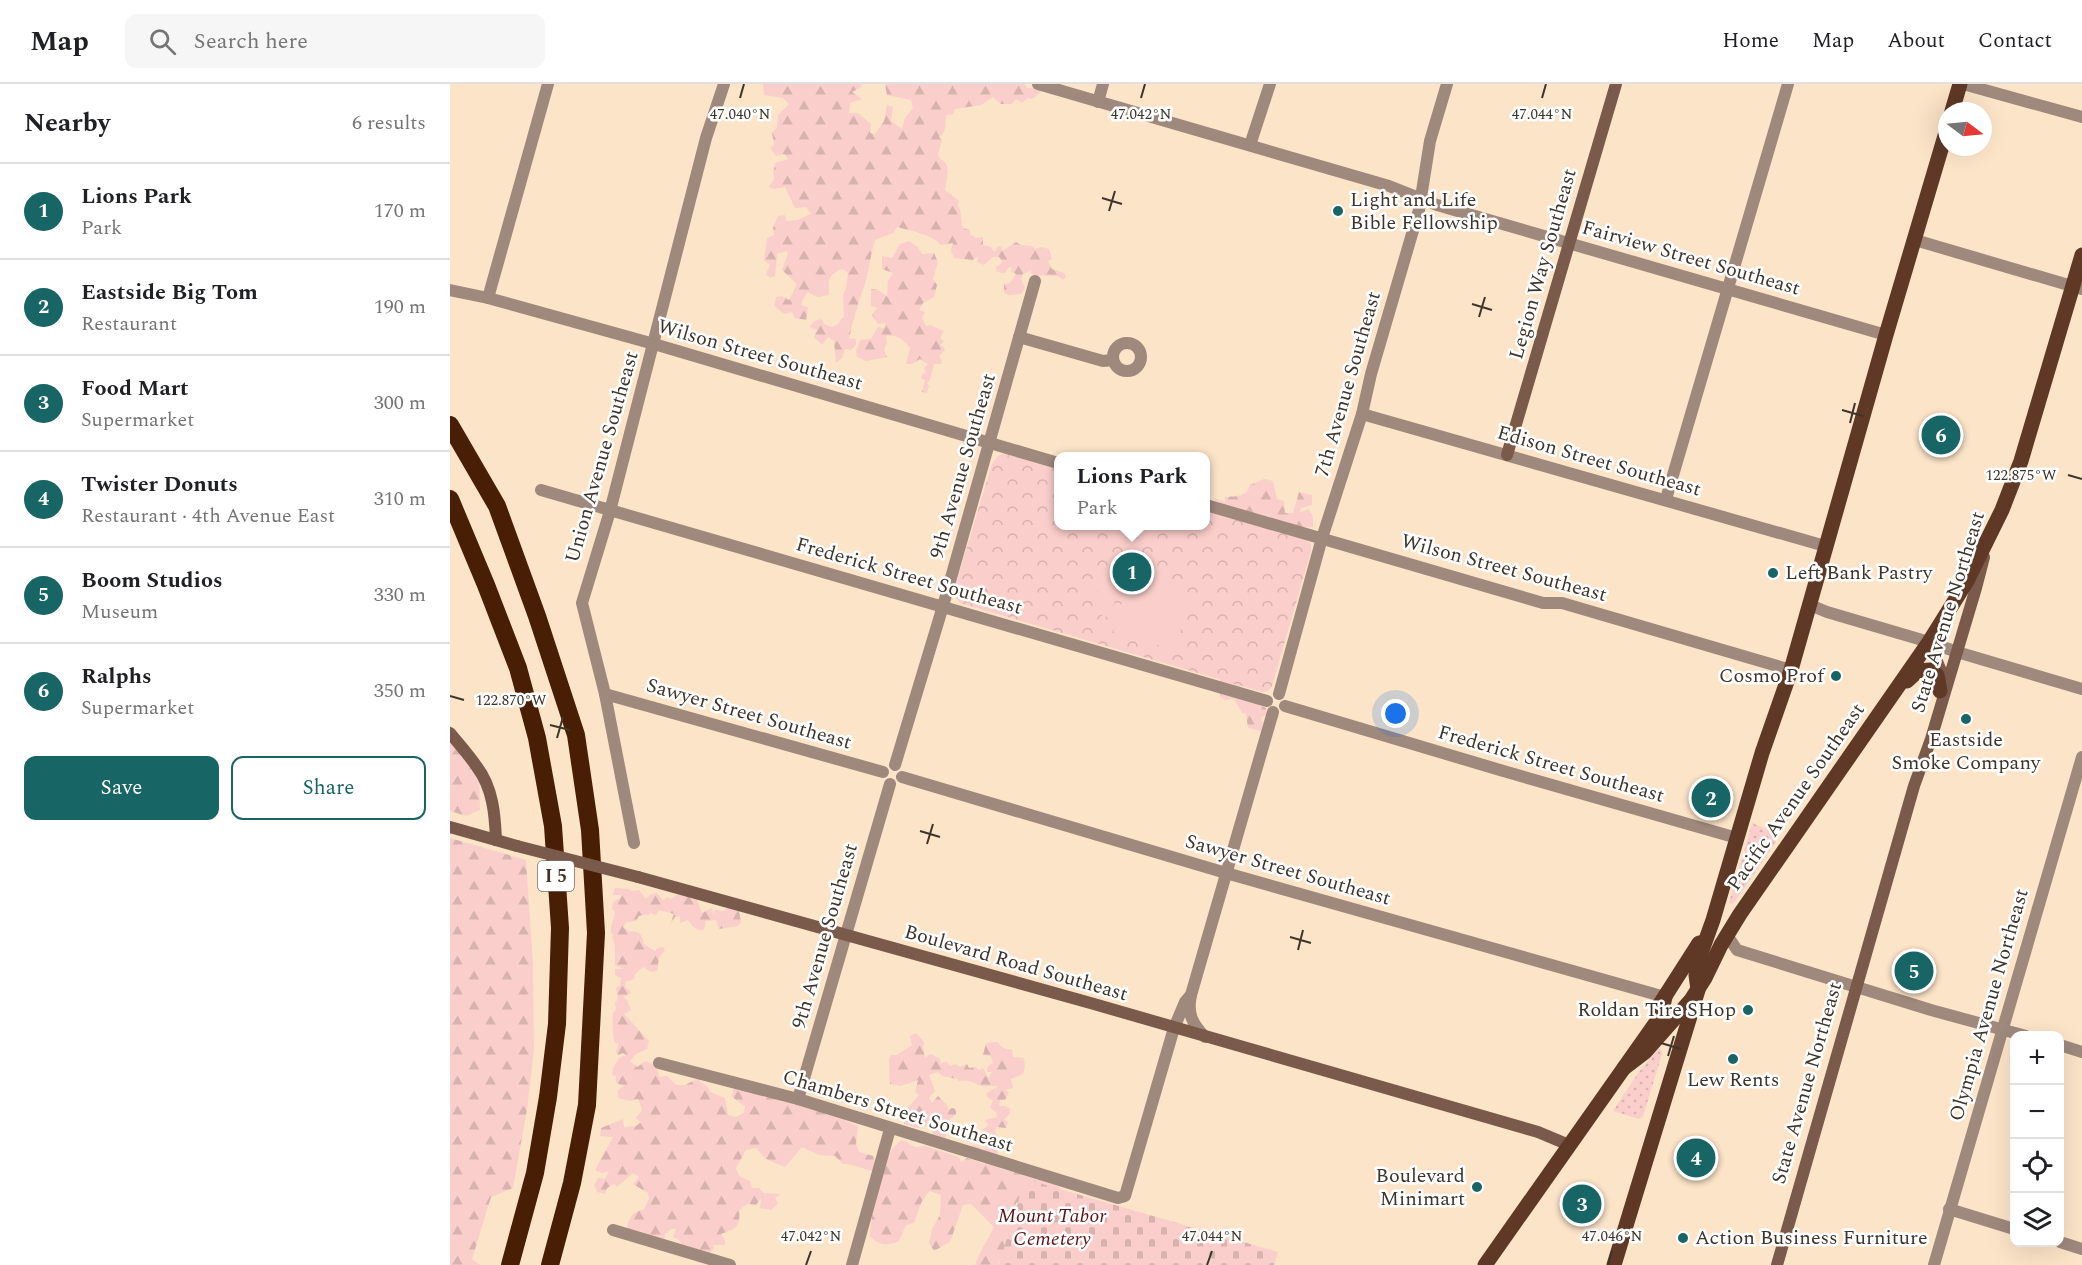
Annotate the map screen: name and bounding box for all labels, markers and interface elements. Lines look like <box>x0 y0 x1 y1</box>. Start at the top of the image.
search box <box>125 14 545 68</box>
text: Map <box>30 20 89 63</box>
icon: search <box>146 25 179 58</box>
text: Search here <box>194 25 308 58</box>
text: Home <box>1722 25 1779 57</box>
text: Map <box>1812 25 1854 57</box>
text: About <box>1887 25 1945 57</box>
text: Contact <box>1978 25 2052 57</box>
north arrow <box>1938 102 1992 156</box>
text: Nearby <box>24 103 110 143</box>
text: 47.040°N <box>710 103 770 126</box>
text: 47.042°N <box>1111 103 1171 126</box>
text: 47.044°N <box>1512 103 1572 126</box>
text: 6 results <box>352 108 426 138</box>
street label: Legion Way Southeast <box>1501 165 1585 363</box>
text: Lions Park <box>81 180 192 213</box>
place label: Light and Life Bible Fellowship <box>1350 185 1498 238</box>
text: 1 <box>38 196 49 226</box>
text: 170 m <box>374 196 426 226</box>
marker: Light and Life Bible Fellowship <box>1331 204 1345 218</box>
street label: Fairview Street Southeast <box>1578 212 1804 304</box>
text: Park <box>81 213 122 243</box>
text: Eastside Big Tom <box>81 276 258 309</box>
street label: 7th Avenue Southeast <box>1307 288 1389 480</box>
text: 2 <box>38 292 49 322</box>
text: 190 m <box>374 292 426 322</box>
text: Restaurant <box>81 309 177 339</box>
street label: Wilson Street Southeast <box>654 311 866 399</box>
street label: Union Avenue Southeast <box>557 348 647 566</box>
street label: 9th Avenue Southeast <box>922 370 1004 562</box>
text: Food Mart <box>81 372 189 405</box>
text: 3 <box>38 388 49 418</box>
text: 300 m <box>374 388 426 418</box>
text: Supermarket <box>81 405 194 435</box>
pin: 6 <box>1922 412 1960 458</box>
street label: Edison Street Southeast <box>1494 418 1704 504</box>
popup <box>1054 452 1210 530</box>
text: Lions Park <box>1076 460 1188 493</box>
text: 122.875°W <box>1986 464 2057 487</box>
text: Twister Donuts <box>81 468 238 501</box>
text: 4 <box>38 484 49 514</box>
text: 310 m <box>374 484 426 514</box>
text: Park <box>1076 493 1118 523</box>
text: Restaurant · 4th Avenue East <box>81 501 335 531</box>
street label: State Avenue Northeast <box>1903 508 1993 716</box>
street label: Wilson Street Southeast <box>1398 526 1610 610</box>
street label: Frederick Street Southeast <box>792 529 1026 623</box>
pin: 1 <box>1112 550 1152 594</box>
place label: Left Bank Pastry <box>1785 558 1934 588</box>
text: Boom Studios <box>81 564 223 597</box>
marker: Left Bank Pastry <box>1766 566 1780 580</box>
text: 5 <box>38 580 49 610</box>
text: 330 m <box>374 580 426 610</box>
text: Museum <box>81 597 158 627</box>
text: Ralphs <box>81 660 152 693</box>
place label: Cosmo Prof <box>1719 661 1826 691</box>
marker: Cosmo Prof <box>1829 669 1843 683</box>
street label: Sawyer Street Southeast <box>643 670 855 758</box>
text: 6 <box>38 676 49 706</box>
text: 350 m <box>374 676 426 706</box>
text: 122.870°W <box>476 689 547 712</box>
text: Supermarket <box>81 693 194 723</box>
street label: Pacific Avenue Southeast <box>1720 697 1872 897</box>
your location <box>1381 699 1410 728</box>
marker: Eastside Smoke Company <box>1959 712 1973 726</box>
street label: Frederick Street Southeast <box>1434 717 1668 811</box>
place label: Eastside Smoke Company <box>1892 725 2042 778</box>
button: Save <box>24 756 219 820</box>
button: Share <box>231 756 426 820</box>
pin: 2 <box>1692 776 1730 820</box>
street label: Sawyer Street Southeast <box>1182 826 1394 914</box>
street label: 9th Avenue Southeast <box>784 840 866 1032</box>
road number: I 5 <box>538 861 574 891</box>
street label: Olympia Avenue Northeast <box>1941 885 2037 1125</box>
street label: Boulevard Road Southeast <box>901 917 1131 1009</box>
pin: 5 <box>1894 948 1934 994</box>
street label: State Avenue Northeast <box>1764 978 1850 1188</box>
place label: Roldan Tire SHop <box>1577 995 1736 1025</box>
marker: Roldan Tire SHop <box>1741 1003 1755 1017</box>
map controls <box>2010 1031 2064 1247</box>
button: + <box>2010 1031 2064 1085</box>
marker: Lew Rents <box>1726 1052 1740 1066</box>
street label: Chambers Street Southeast <box>779 1062 1017 1160</box>
place label: Lew Rents <box>1687 1065 1779 1095</box>
button: − <box>2010 1085 2064 1139</box>
pin: 4 <box>1676 1136 1716 1180</box>
button: locate <box>2010 1139 2064 1193</box>
place label: Boulevard Minimart <box>1376 1161 1465 1214</box>
marker: Boulevard Minimart <box>1470 1180 1484 1194</box>
pin: 3 <box>1562 1182 1602 1226</box>
button: layers <box>2010 1193 2064 1247</box>
park label: Mount Tabor Cemetery <box>998 1201 1107 1254</box>
place label: Action Business Furniture <box>1695 1223 1928 1253</box>
text: 47.042°N <box>781 1225 841 1248</box>
text: 47.044°N <box>1182 1225 1242 1248</box>
text: 47.046°N <box>1582 1225 1642 1248</box>
marker: Action Business Furniture <box>1676 1231 1690 1245</box>

